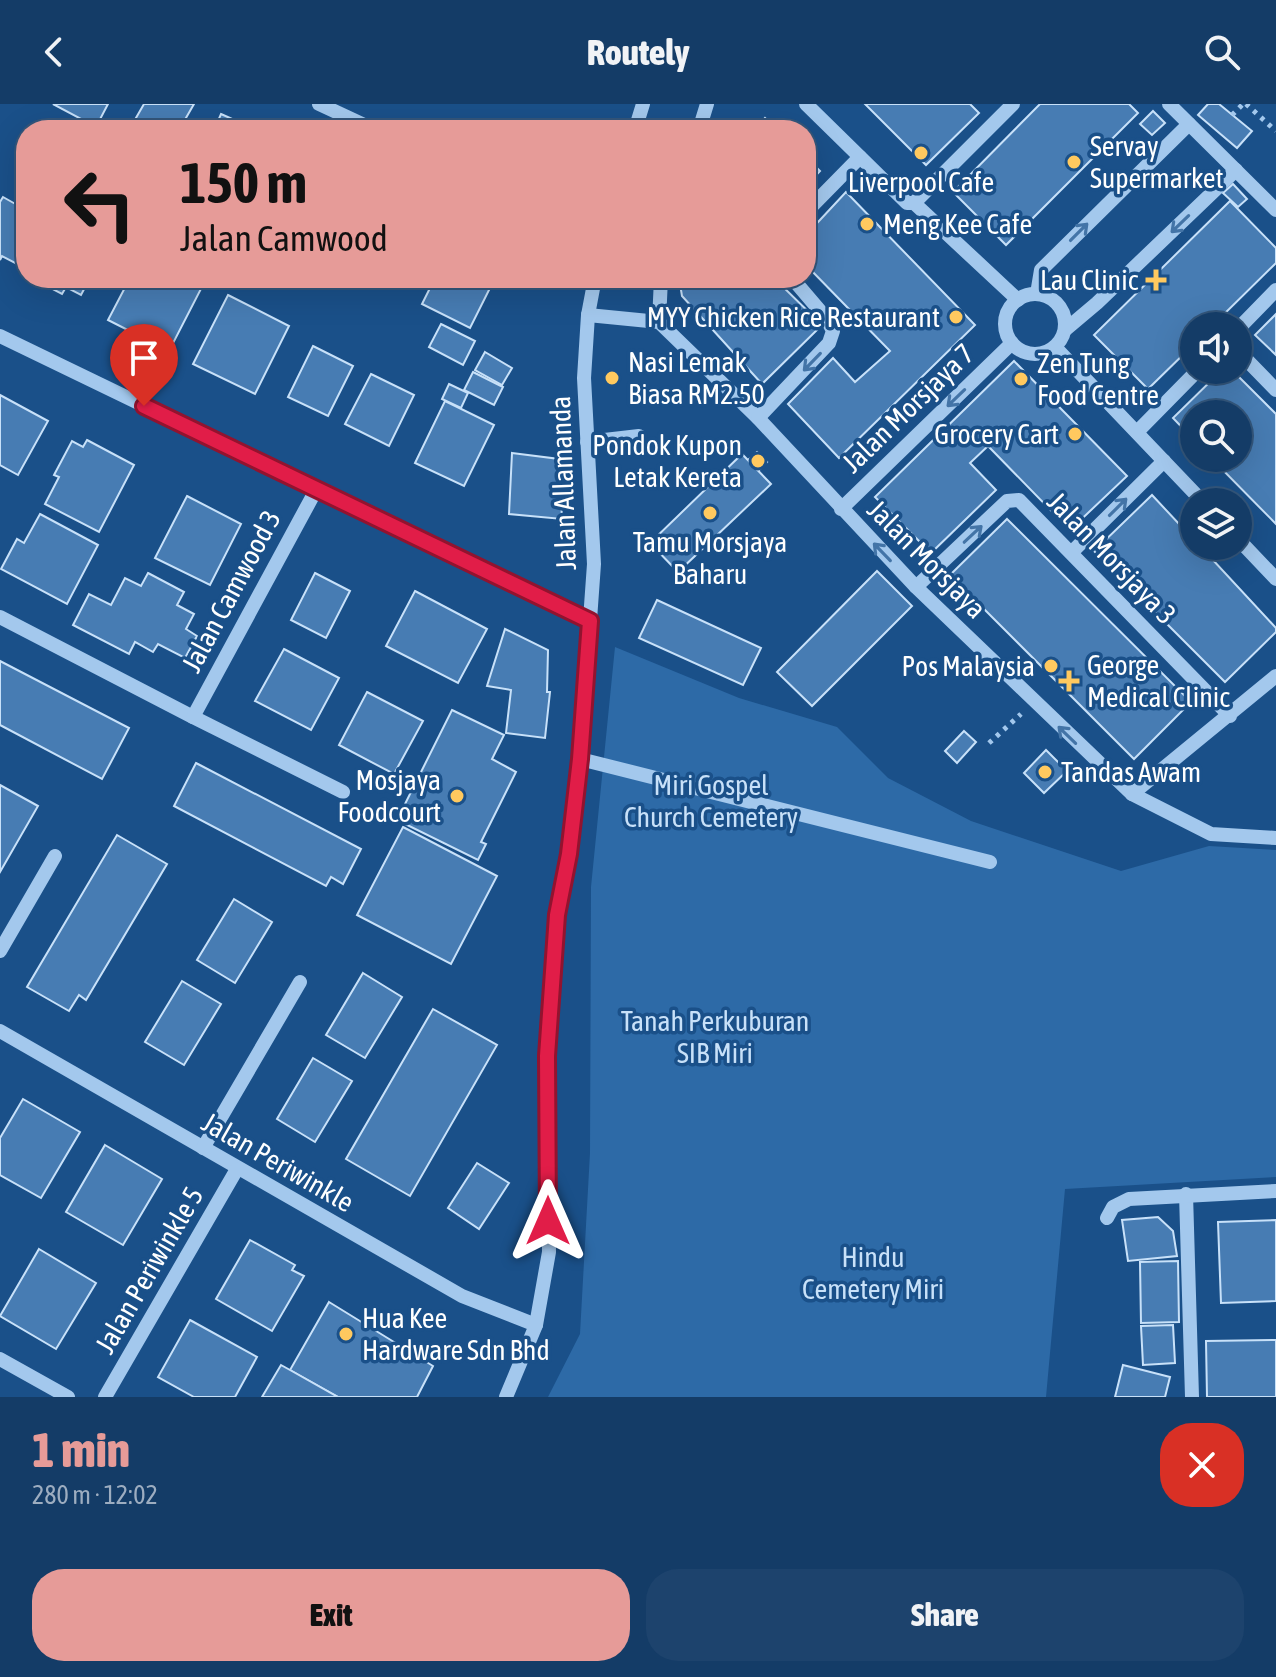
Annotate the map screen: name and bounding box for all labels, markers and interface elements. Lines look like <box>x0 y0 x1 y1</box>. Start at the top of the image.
icon: back <box>32 30 76 74</box>
icon: search <box>1200 30 1244 74</box>
text: Routely <box>587 31 689 73</box>
place label: Servay Supermarket <box>1090 130 1224 194</box>
marker: Liverpool Cafe <box>912 144 930 162</box>
text: 150 m <box>180 151 307 215</box>
icon: left <box>48 152 152 256</box>
marker: Servay Supermarket <box>1065 153 1083 171</box>
place label: Liverpool Cafe <box>848 166 994 198</box>
place label: Meng Kee Cafe <box>883 208 1032 240</box>
one-way arrow <box>1170 214 1190 233</box>
marker: Meng Kee Cafe <box>858 215 876 233</box>
text: Jalan Camwood <box>180 217 388 259</box>
one-way arrow <box>1069 223 1089 242</box>
place label: Lau Clinic <box>1040 264 1139 296</box>
marker: Lau Clinic <box>1145 269 1167 291</box>
place label: MYY Chicken Rice Restaurant <box>647 301 940 333</box>
marker: MYY Chicken Rice Restaurant <box>947 308 965 326</box>
map controls <box>1180 312 1252 560</box>
button: sound <box>1180 312 1252 384</box>
pin <box>110 324 178 406</box>
icon: arrive <box>122 336 166 380</box>
street label: Jalan Morsjaya 7 <box>836 337 980 479</box>
place label: Nasi Lemak Biasa RM2.50 <box>628 346 765 410</box>
place label: Zen Tung Food Centre <box>1037 347 1159 411</box>
one-way arrow <box>802 352 821 372</box>
marker: Nasi Lemak Biasa RM2.50 <box>603 369 621 387</box>
marker: Zen Tung Food Centre <box>1012 370 1030 388</box>
one-way arrow <box>947 388 966 407</box>
street label: Jalan Allamanda <box>544 395 582 571</box>
button: search <box>1180 400 1252 472</box>
place label: Grocery Cart <box>934 418 1059 450</box>
marker: Grocery Cart <box>1066 425 1084 443</box>
place label: Pondok Kupon Letak Kereta <box>592 429 742 493</box>
marker: Pondok Kupon Letak Kereta <box>749 452 767 470</box>
street label: Jalan Morsjaya 3 <box>1041 486 1183 630</box>
button: layers <box>1180 488 1252 560</box>
street label: Jalan Morsjaya <box>861 493 993 625</box>
one-way arrow <box>1108 497 1128 516</box>
marker: Tamu Morsjaya Baharu <box>701 504 719 522</box>
street label: Jalan Camwood 3 <box>175 505 287 677</box>
one-way arrow <box>963 524 983 543</box>
place label: Tamu Morsjaya Baharu <box>633 526 787 590</box>
one-way arrow <box>873 542 892 562</box>
place label: George Medical Clinic <box>1087 649 1230 713</box>
place label: Pos Malaysia <box>902 650 1035 682</box>
marker: Pos Malaysia <box>1042 657 1060 675</box>
marker: George Medical Clinic <box>1058 670 1080 692</box>
one-way arrow <box>1057 725 1077 744</box>
place label: Tandas Awam <box>1061 756 1201 788</box>
marker: Tandas Awam <box>1036 763 1054 781</box>
place label: Mosjaya Foodcourt <box>338 764 441 828</box>
park label: Miri Gospel Church Cemetery <box>624 769 798 833</box>
marker: Mosjaya Foodcourt <box>448 787 466 805</box>
park label: Tanah Perkuburan SIB Miri <box>621 1005 809 1069</box>
street label: Jalan Periwinkle <box>197 1106 359 1218</box>
position arrow <box>506 1179 590 1263</box>
street label: Jalan Periwinkle 5 <box>88 1181 210 1359</box>
park label: Hindu Cemetery Miri <box>802 1241 944 1305</box>
place label: Hua Kee Hardware Sdn Bhd <box>362 1302 550 1366</box>
marker: Hua Kee Hardware Sdn Bhd <box>337 1325 355 1343</box>
text: 1 min <box>32 1422 130 1477</box>
button: close <box>1160 1423 1244 1507</box>
text: 280 m · 12:02 <box>32 1480 158 1510</box>
button: Exit <box>32 1569 630 1661</box>
button: Share <box>646 1569 1244 1661</box>

